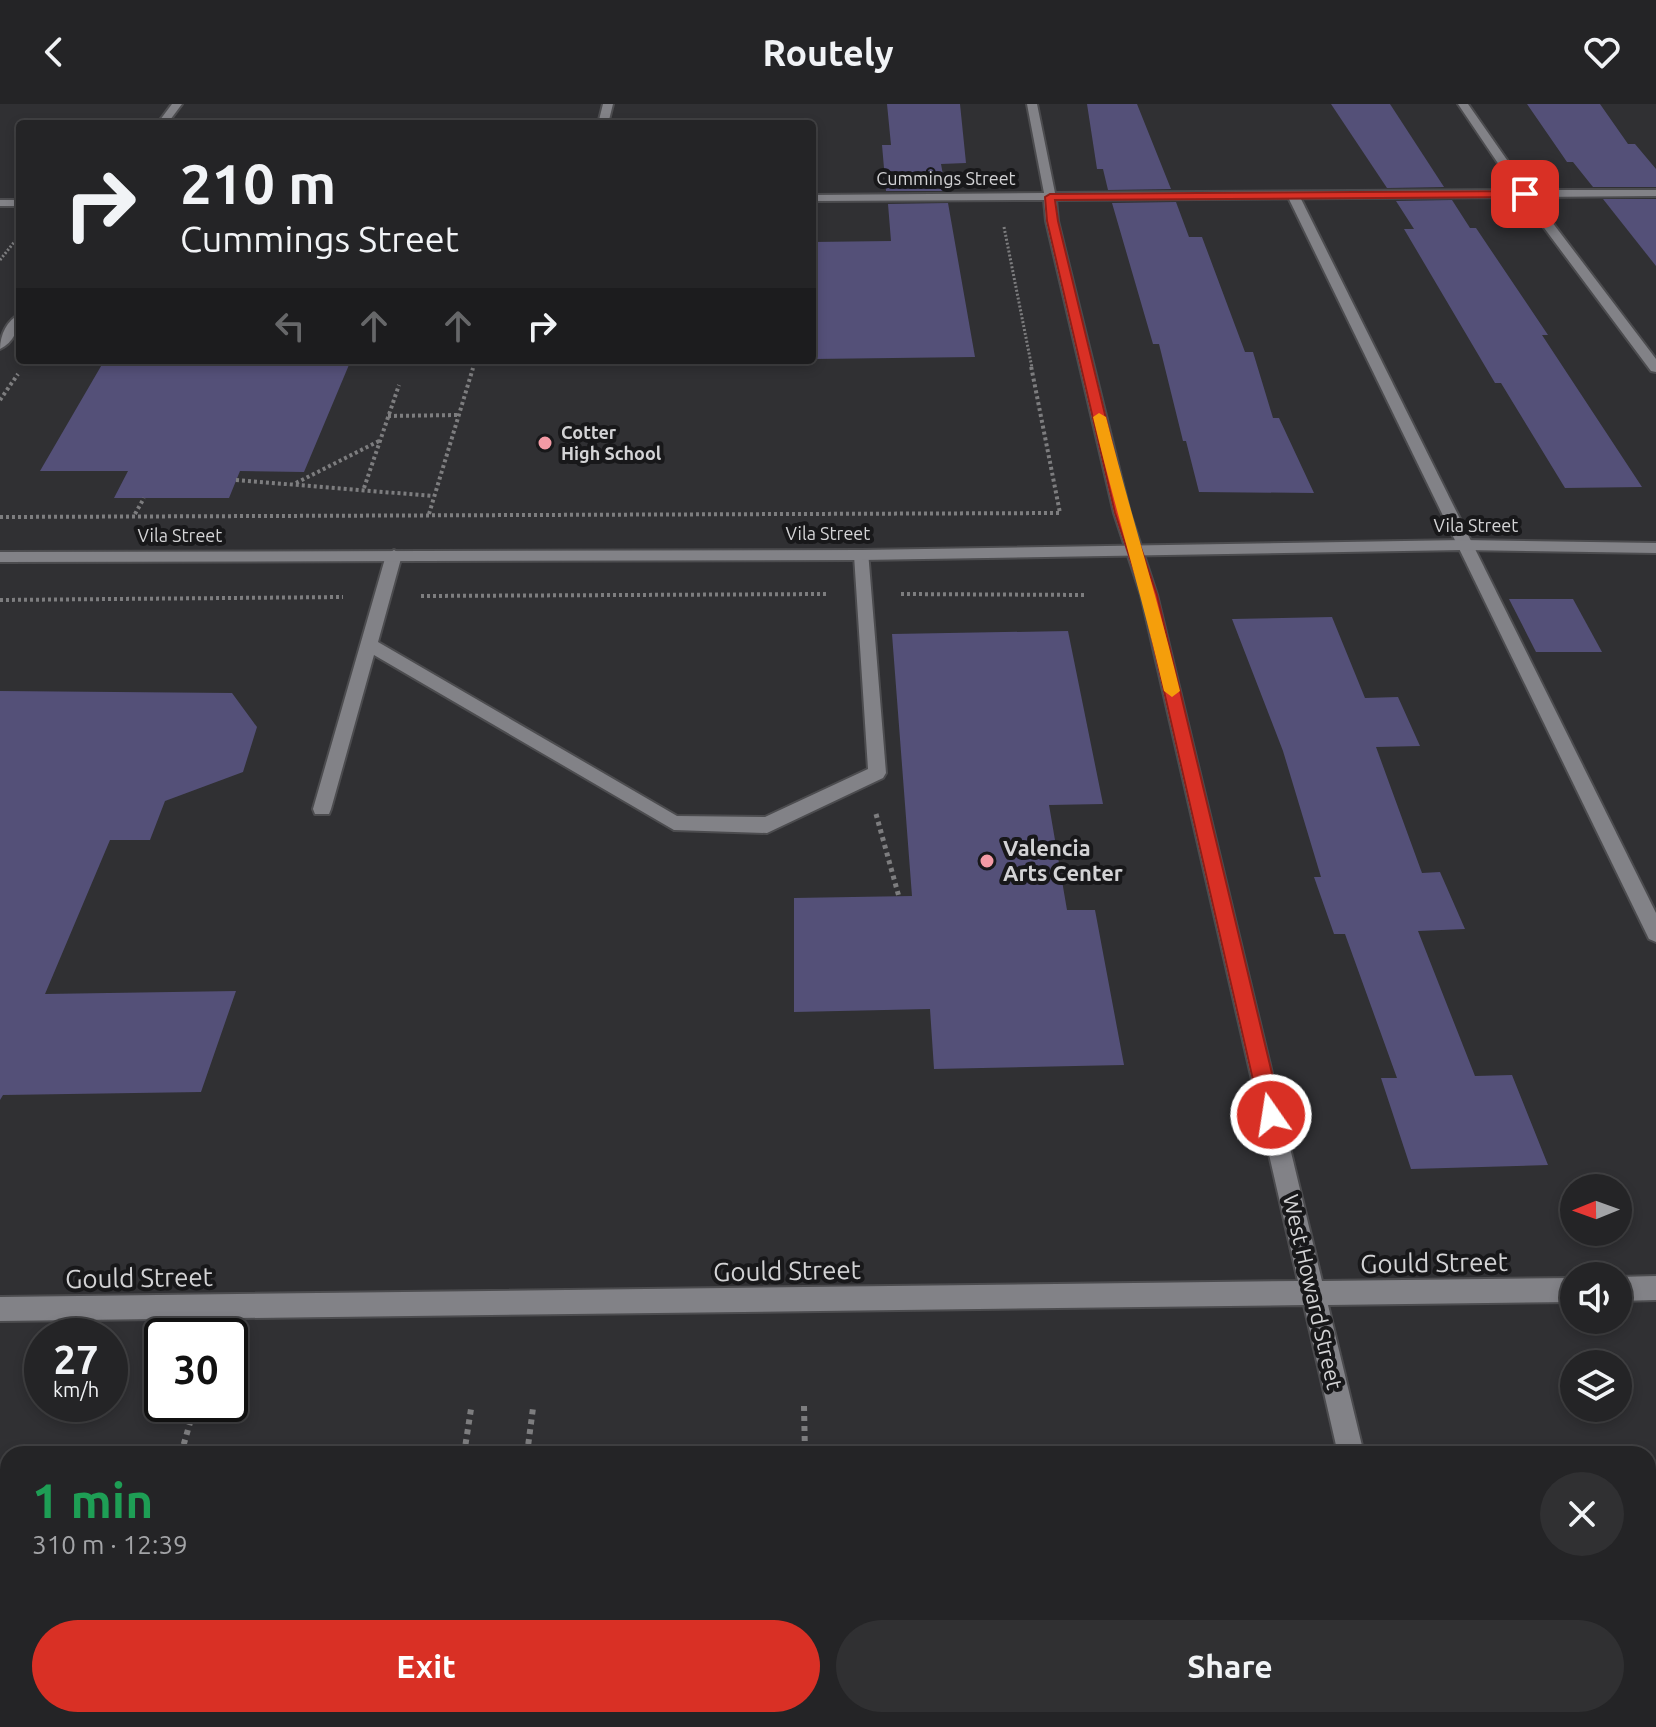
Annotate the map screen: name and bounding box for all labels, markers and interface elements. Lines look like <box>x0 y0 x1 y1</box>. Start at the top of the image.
icon: back <box>32 30 76 74</box>
icon: heart <box>1580 30 1624 74</box>
text: Routely <box>762 32 894 73</box>
icon: right <box>48 152 152 256</box>
text: 210 m <box>180 152 336 215</box>
pin <box>1491 160 1559 228</box>
street label: Cummings Street <box>876 168 1016 188</box>
icon: arrive <box>1503 172 1547 216</box>
text: Cummings Street <box>180 218 459 259</box>
icon: left <box>268 304 312 348</box>
icon: ahead <box>352 304 396 348</box>
icon: ahead <box>436 304 480 348</box>
icon: right <box>520 304 564 348</box>
place label: Cotter High School <box>561 422 662 463</box>
marker: Cotter High School <box>536 434 554 452</box>
street label: Vila Street <box>1434 515 1518 535</box>
street label: Vila Street <box>786 523 870 543</box>
street label: Vila Street <box>138 525 222 545</box>
place label: Valencia Arts Center <box>1003 835 1123 885</box>
marker: Valencia Arts Center <box>978 852 996 870</box>
position arrow <box>1229 1073 1313 1157</box>
north arrow <box>1560 1174 1632 1246</box>
map controls <box>1560 1174 1632 1422</box>
street label: West Howard Street <box>1279 1192 1348 1392</box>
street label: Gould Street <box>1360 1247 1508 1278</box>
street label: Gould Street <box>713 1255 861 1286</box>
street label: Gould Street <box>65 1262 213 1293</box>
button: sound <box>1560 1262 1632 1334</box>
speed limit sign: 30 <box>144 1318 248 1422</box>
text: 27 <box>53 1337 99 1382</box>
button: layers <box>1560 1350 1632 1422</box>
text: km/h <box>53 1378 99 1401</box>
button: close <box>1540 1472 1624 1556</box>
text: 1 min <box>32 1473 153 1527</box>
text: 310 m · 12:39 <box>32 1530 188 1559</box>
button: Exit <box>32 1620 820 1712</box>
button: Share <box>836 1620 1624 1712</box>

